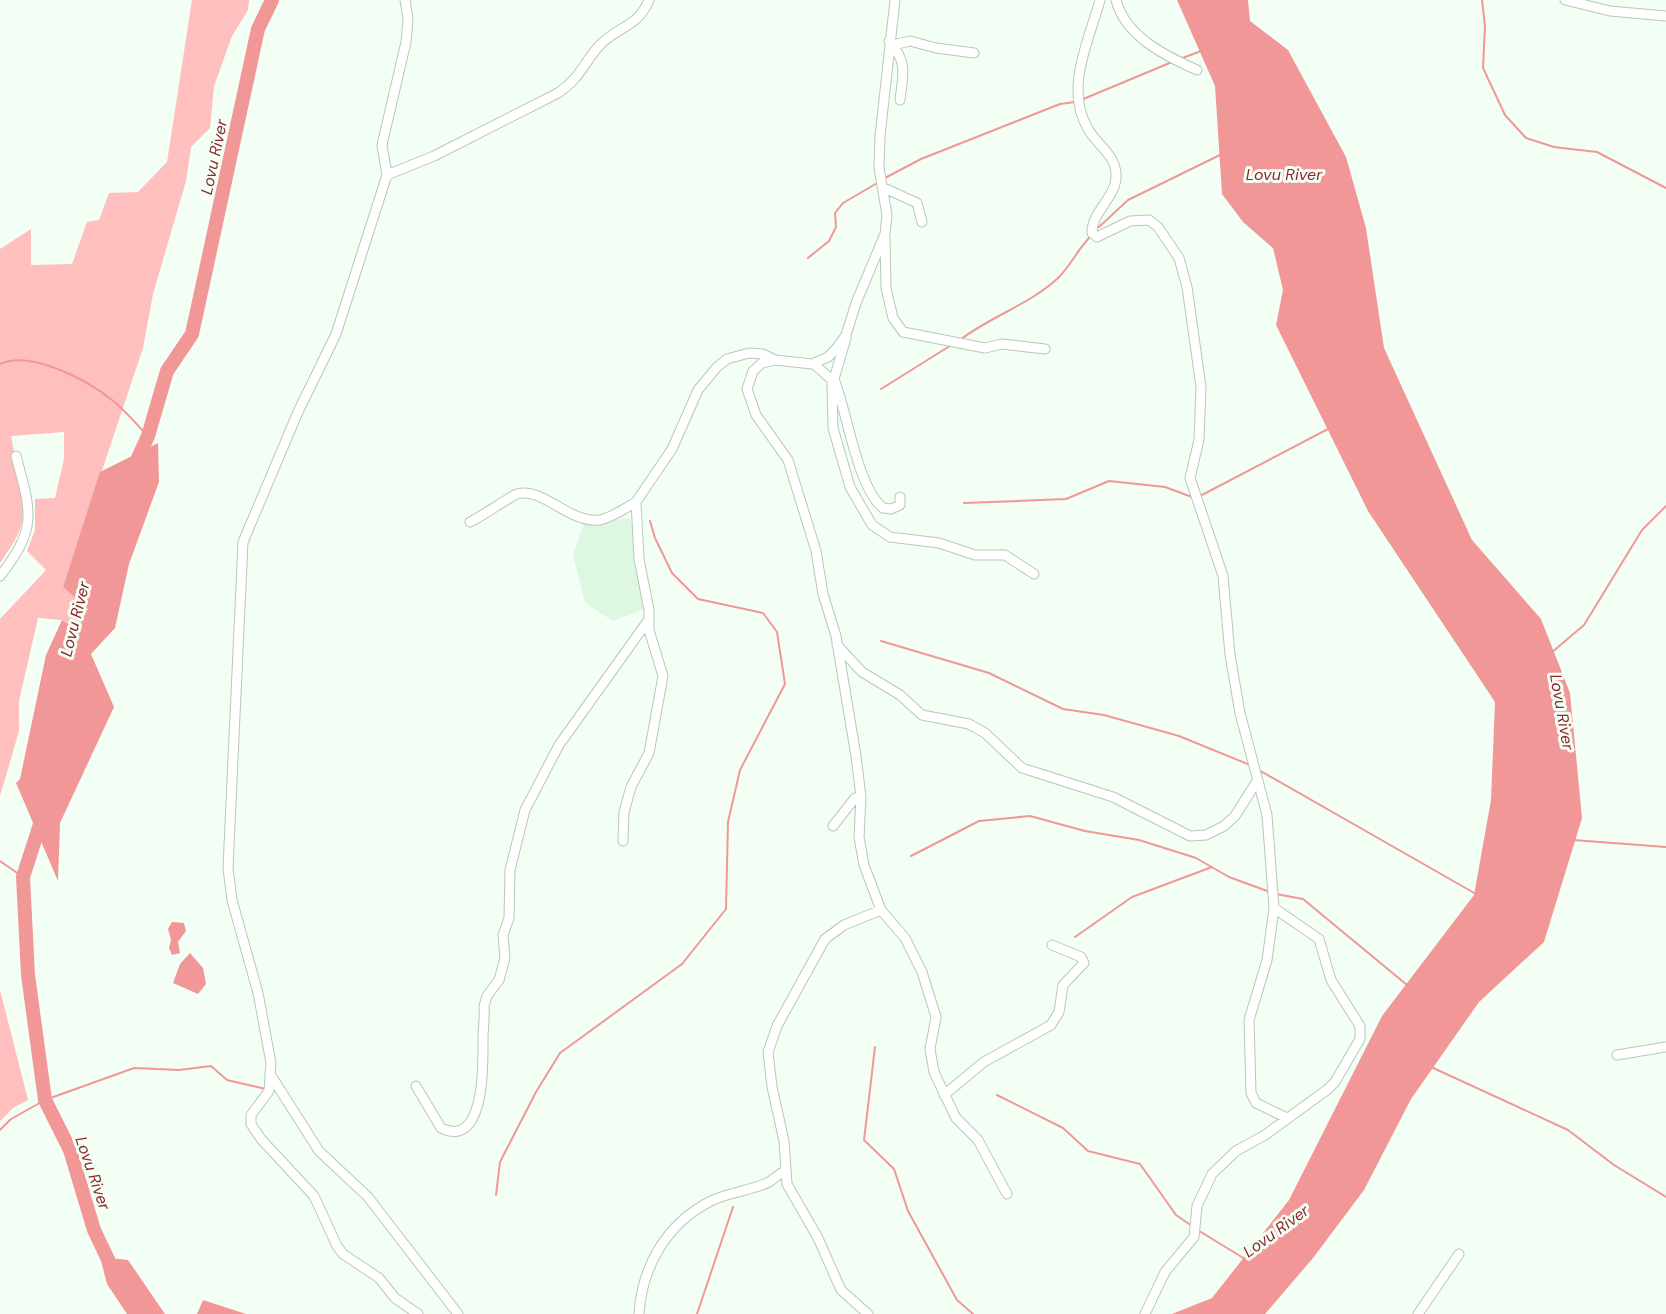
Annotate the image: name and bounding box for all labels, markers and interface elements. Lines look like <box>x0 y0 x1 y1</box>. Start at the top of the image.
water label: Lovu River <box>196 116 232 197</box>
water label: Lovu River <box>1246 164 1323 185</box>
water label: Lovu River <box>56 578 95 659</box>
water label: Lovu River <box>1545 673 1579 752</box>
water label: Lovu River <box>71 1133 116 1214</box>
water label: Lovu River <box>1239 1199 1314 1262</box>

